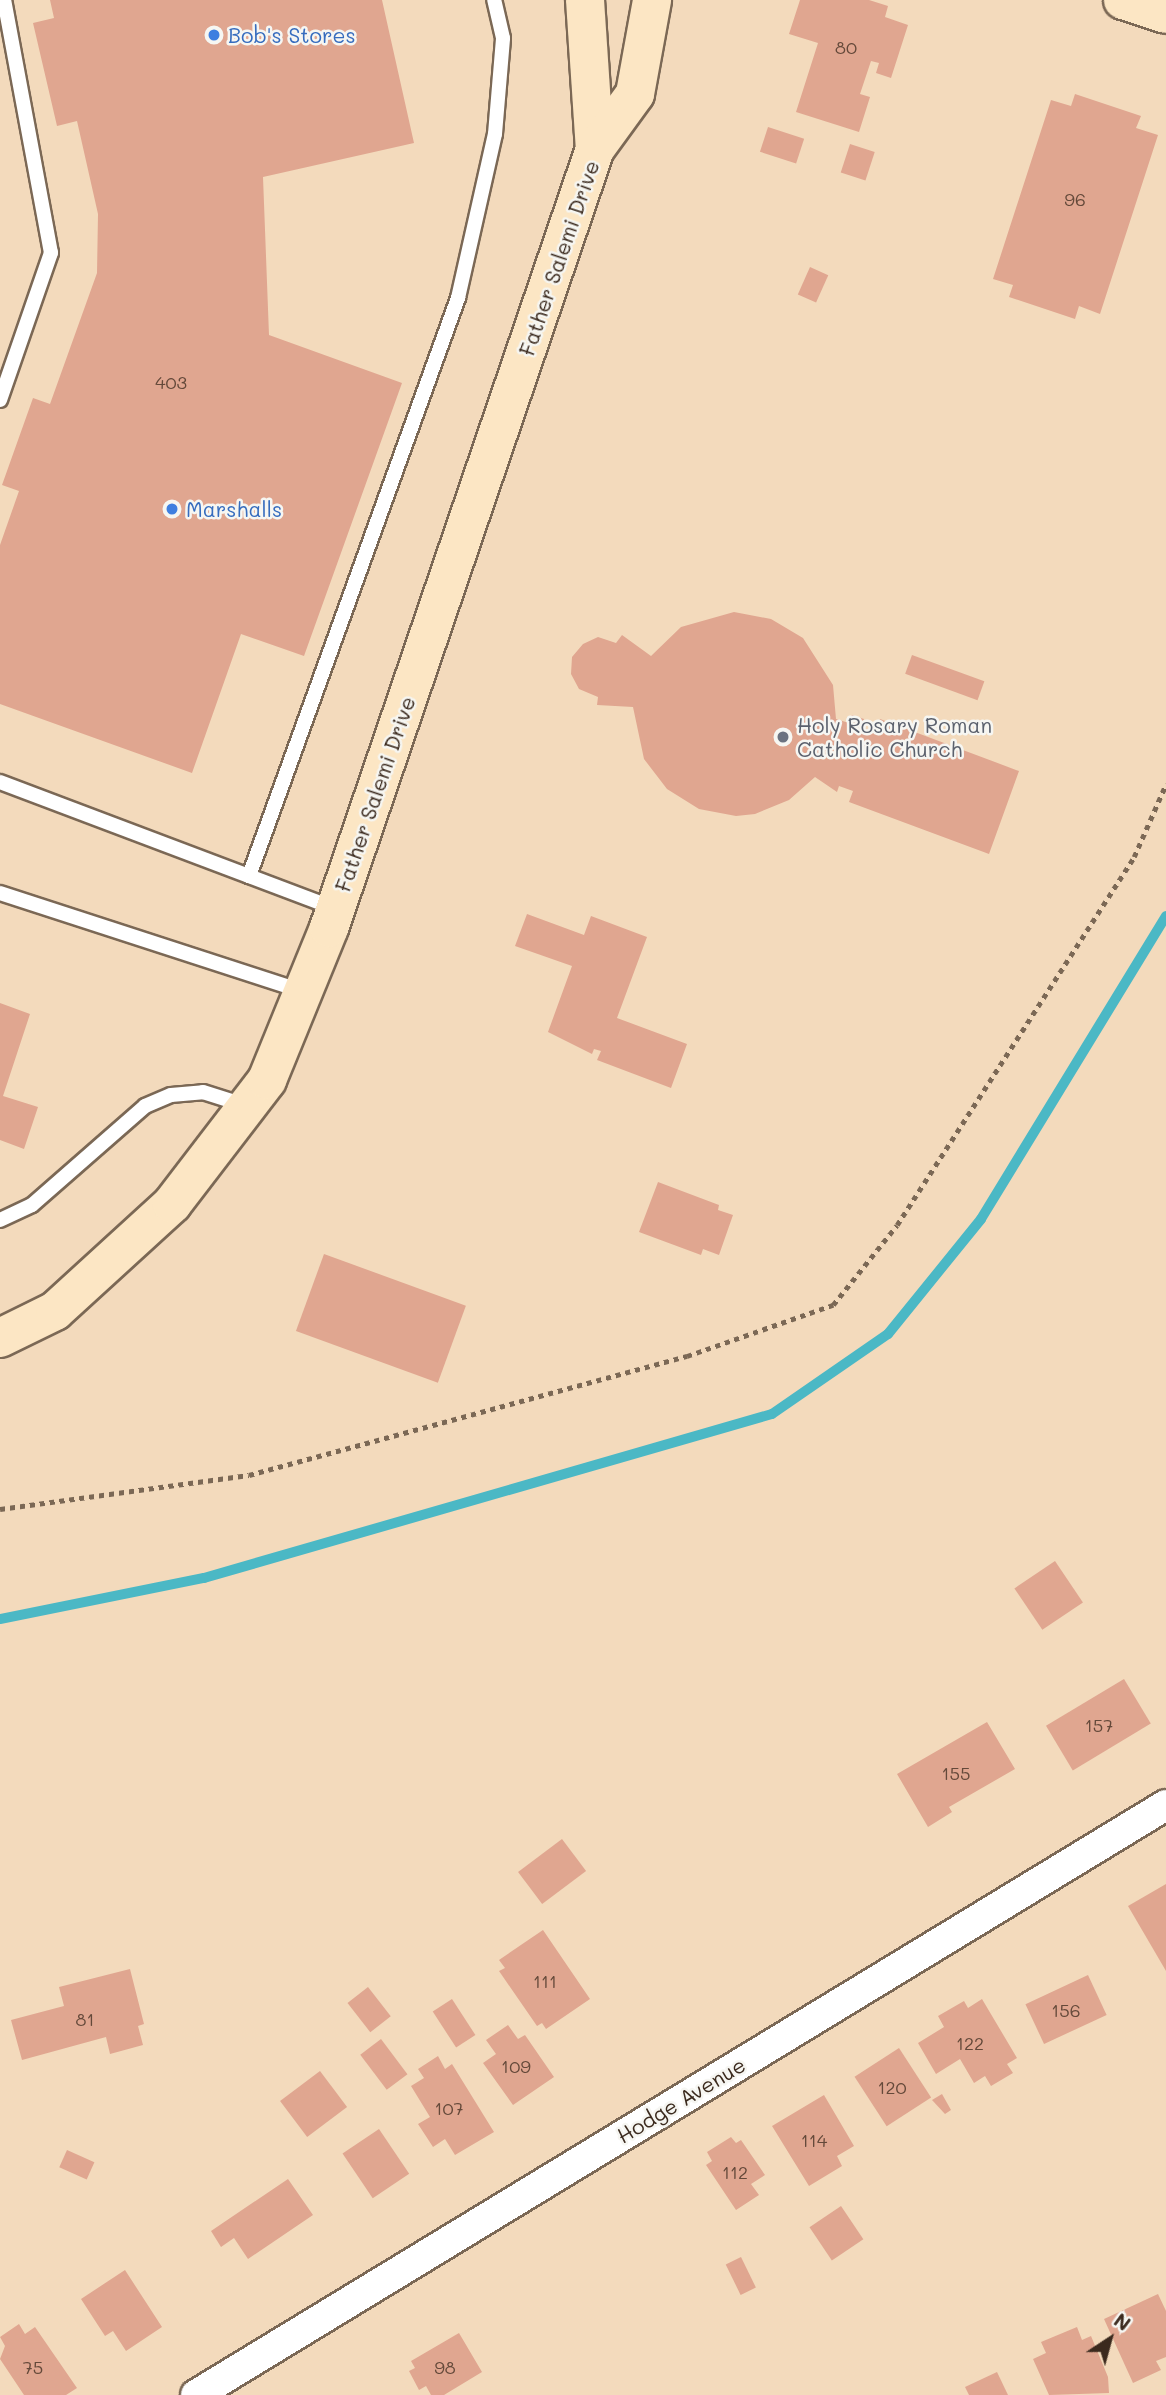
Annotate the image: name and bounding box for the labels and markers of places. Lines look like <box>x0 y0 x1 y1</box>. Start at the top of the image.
place label: Bob's Stores <box>228 22 356 48</box>
marker: Bob's Stores <box>206 27 222 43</box>
place label: Marshalls <box>186 496 282 522</box>
marker: Marshalls <box>164 501 180 517</box>
place label: Holy Rosary Roman Catholic Church <box>797 712 992 762</box>
marker: Holy Rosary Roman Catholic Church <box>775 729 791 745</box>

